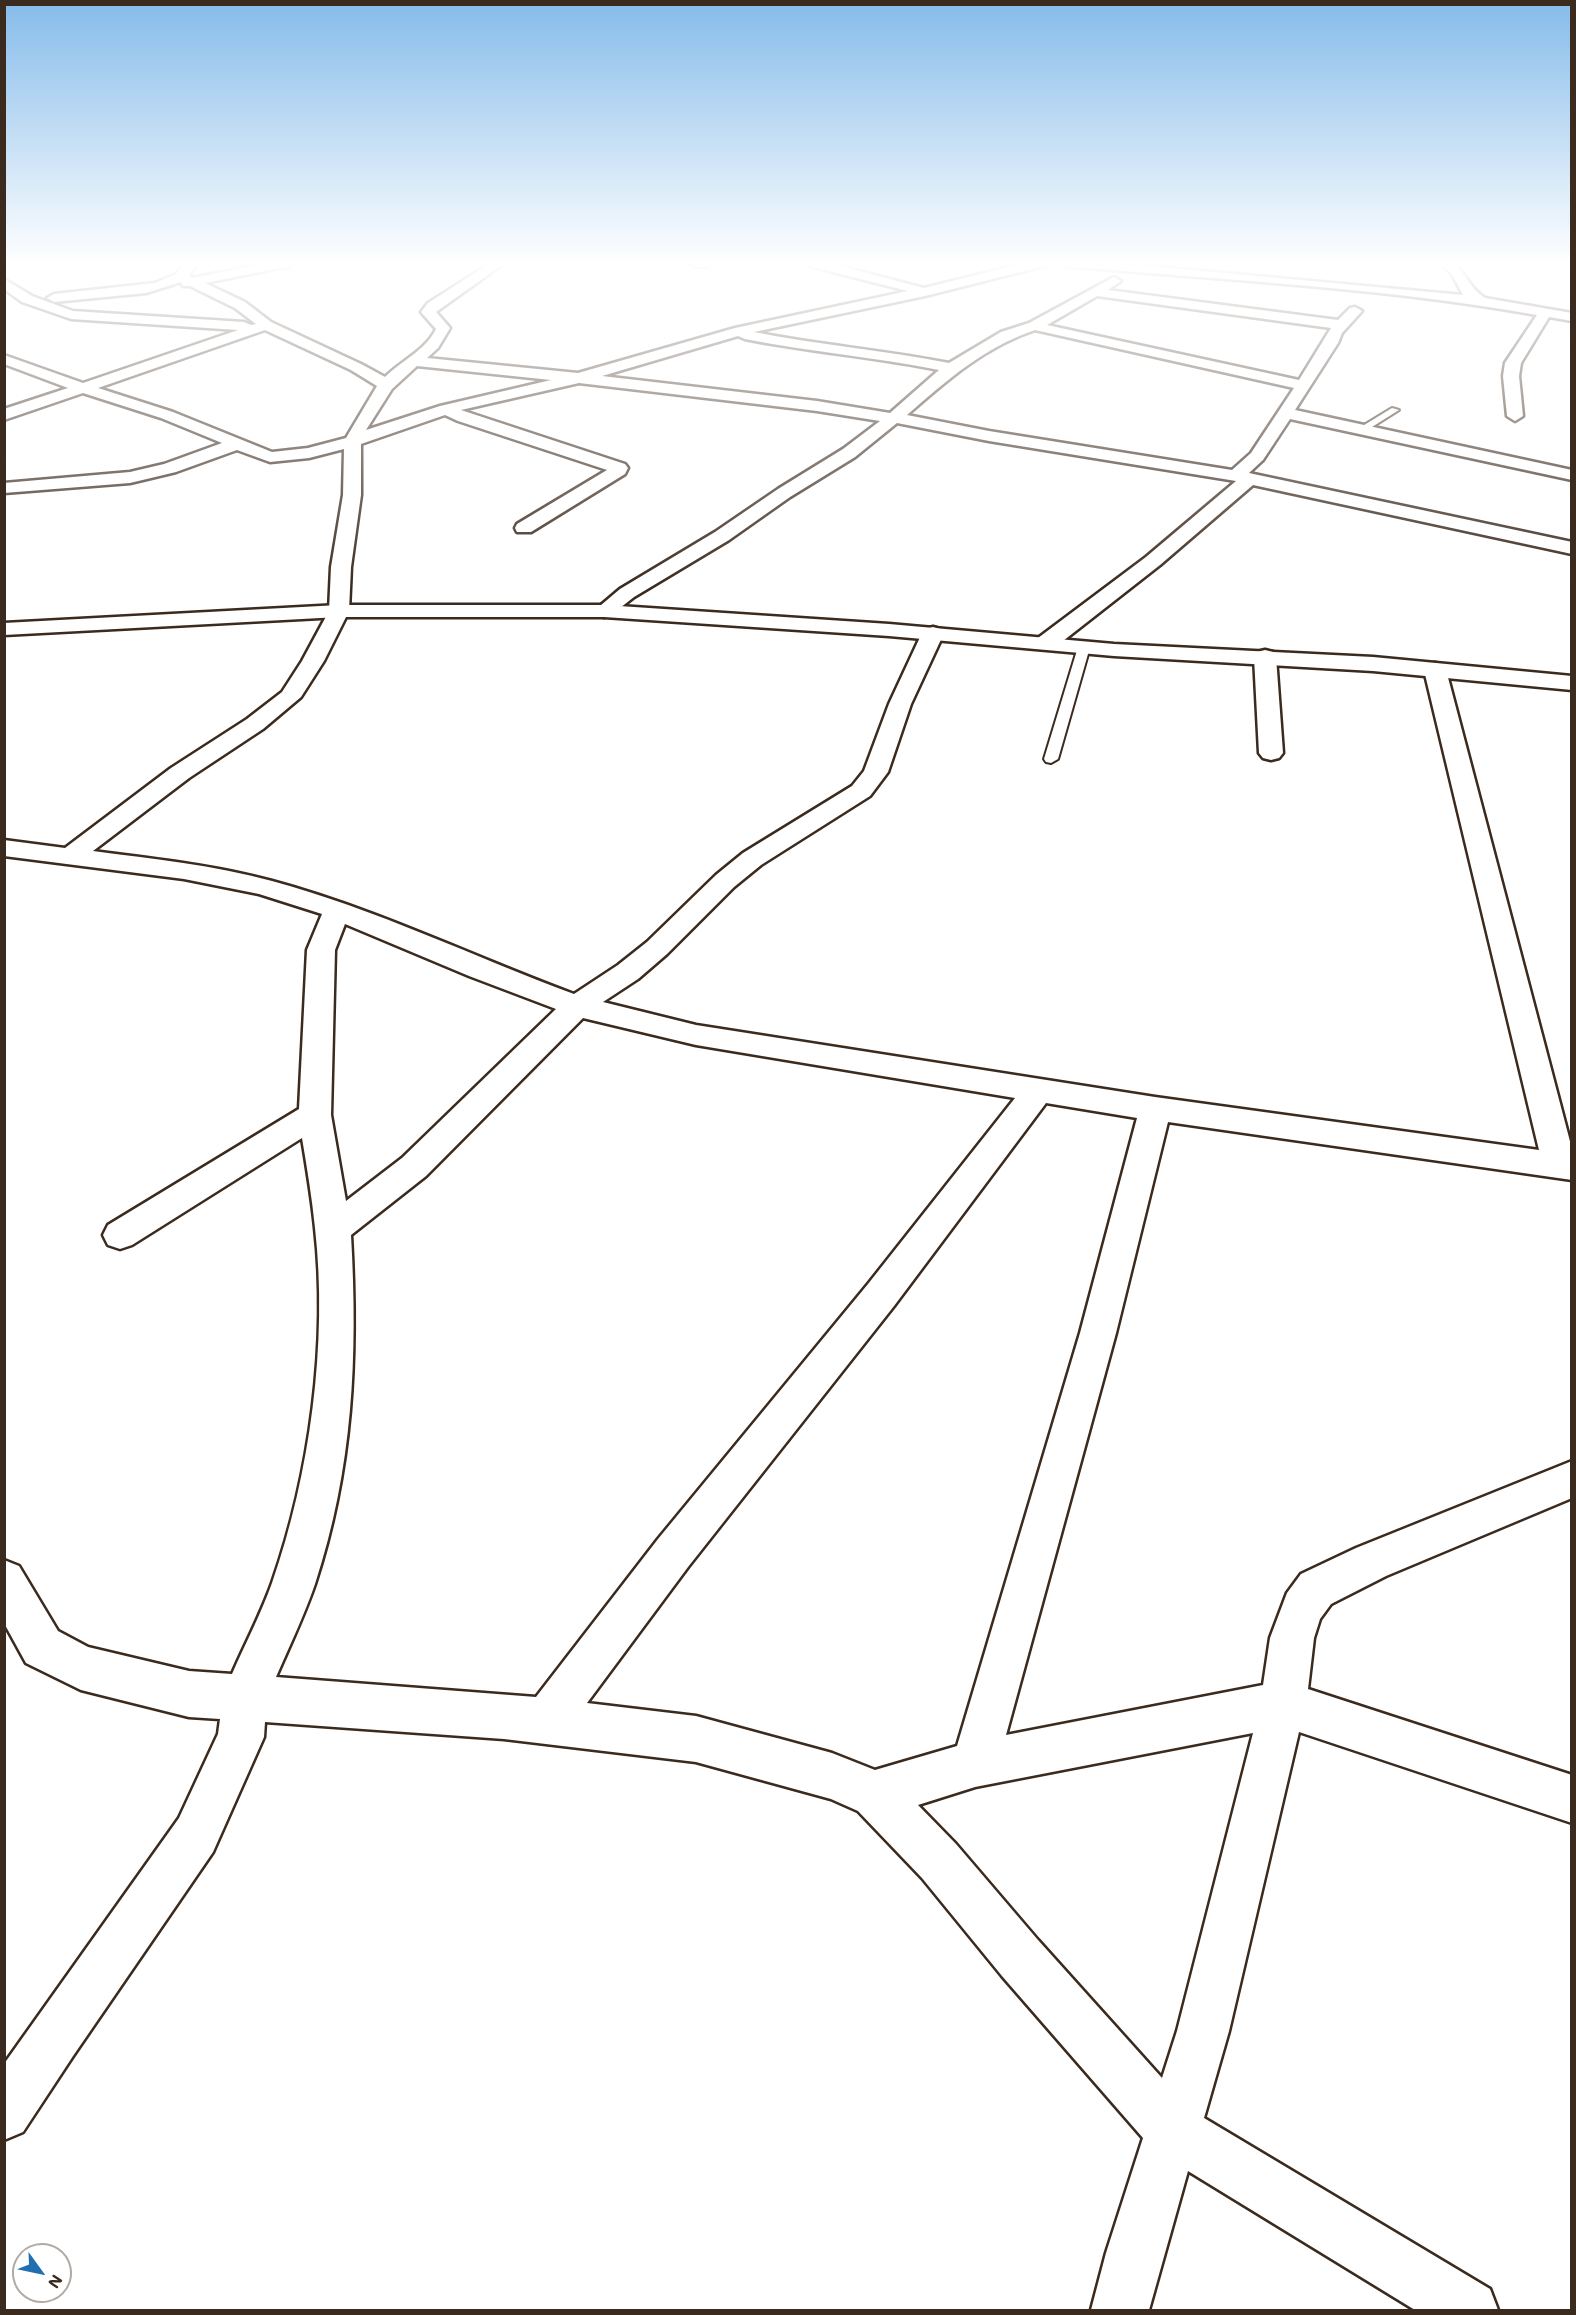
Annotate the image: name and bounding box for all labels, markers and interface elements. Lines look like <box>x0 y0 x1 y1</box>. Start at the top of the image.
north arrow <box>12 2243 72 2303</box>
text: N <box>44 2271 68 2293</box>

